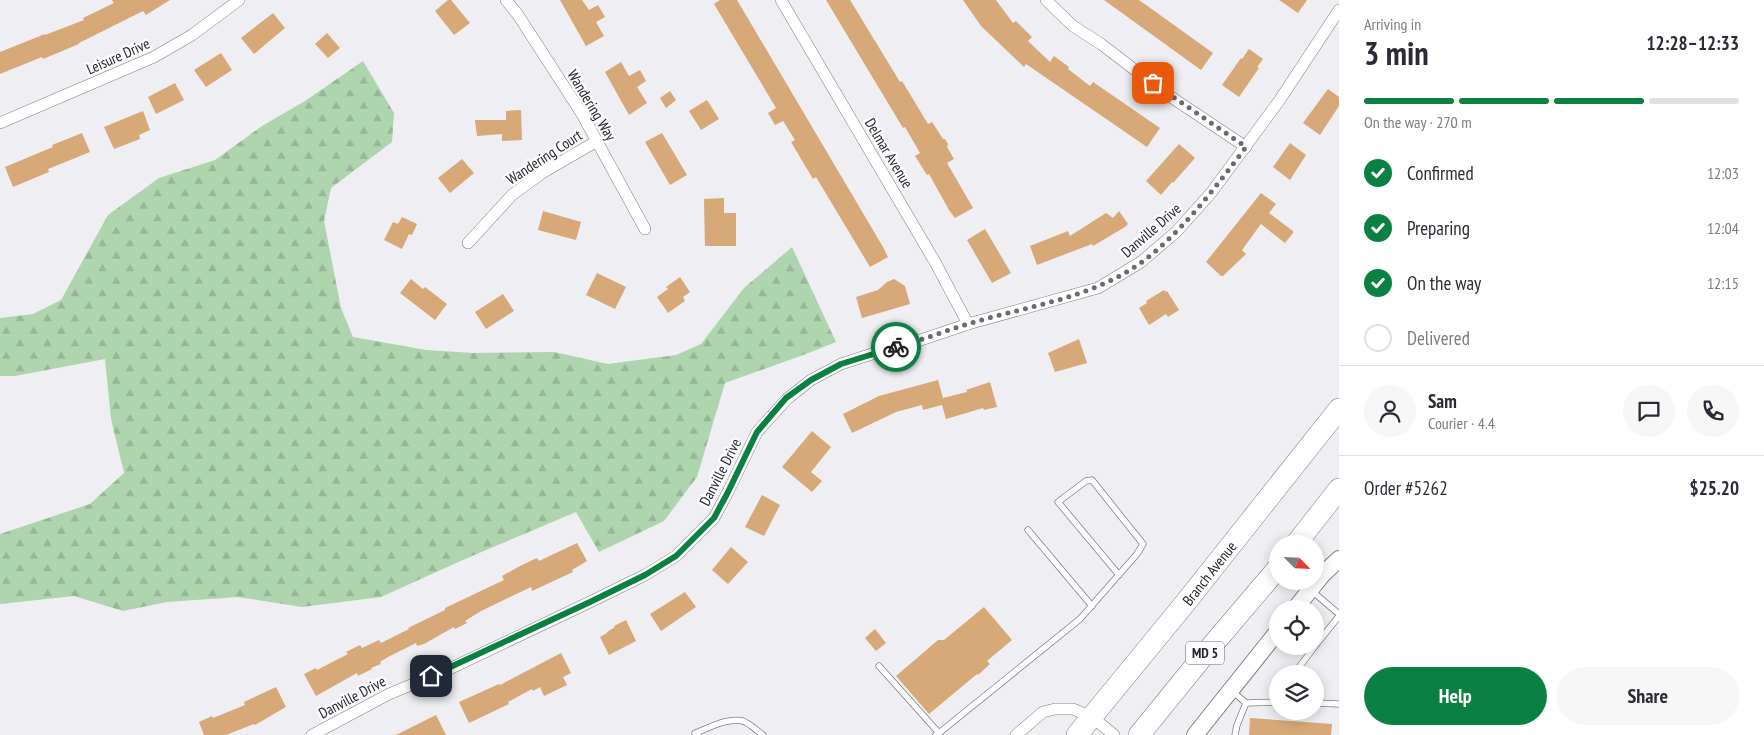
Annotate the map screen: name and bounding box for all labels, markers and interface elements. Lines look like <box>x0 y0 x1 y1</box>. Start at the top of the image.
text: Arriving in <box>1364 14 1421 34</box>
text: 12:28–12:33 <box>1646 31 1739 55</box>
text: 3 min <box>1364 32 1429 74</box>
street label: Leisure Drive <box>83 34 153 78</box>
pin <box>1132 62 1174 104</box>
street label: Wandering Way <box>563 66 621 144</box>
icon: bag <box>1139 69 1167 97</box>
text: On the way · 270 m <box>1364 112 1472 132</box>
street label: Delmar Avenue <box>861 115 917 191</box>
street label: Wandering Court <box>503 125 585 189</box>
icon: check <box>1364 159 1392 187</box>
text: Confirmed <box>1407 161 1474 185</box>
text: 12:03 <box>1707 163 1739 183</box>
street label: Danville Drive <box>1117 199 1185 261</box>
icon: check <box>1364 214 1392 242</box>
text: Preparing <box>1407 216 1470 240</box>
text: 12:04 <box>1707 218 1739 238</box>
icon: check <box>1364 269 1392 297</box>
text: On the way <box>1407 271 1481 295</box>
text: 12:15 <box>1707 273 1739 293</box>
courier <box>871 322 921 372</box>
text: Delivered <box>1407 326 1470 350</box>
icon: bike <box>882 333 910 361</box>
button: person <box>1364 385 1416 437</box>
button: chat <box>1623 385 1675 437</box>
button: phone <box>1687 385 1739 437</box>
text: Sam <box>1428 389 1457 413</box>
text: Courier · 4.4 <box>1428 413 1495 433</box>
street label: Danville Drive <box>695 435 745 509</box>
text: Order #5262 <box>1364 476 1448 500</box>
text: $25.20 <box>1690 476 1739 500</box>
north arrow <box>1269 535 1324 590</box>
map controls <box>1269 535 1324 720</box>
street label: Branch Avenue <box>1178 537 1240 609</box>
button: locate <box>1269 600 1324 655</box>
road number: MD 5 <box>1186 641 1224 664</box>
pin <box>410 655 452 697</box>
icon: home <box>417 662 445 690</box>
button: layers <box>1269 665 1324 720</box>
button: Help <box>1364 667 1547 725</box>
button: Share <box>1557 667 1739 725</box>
street label: Danville Drive <box>315 671 389 723</box>

